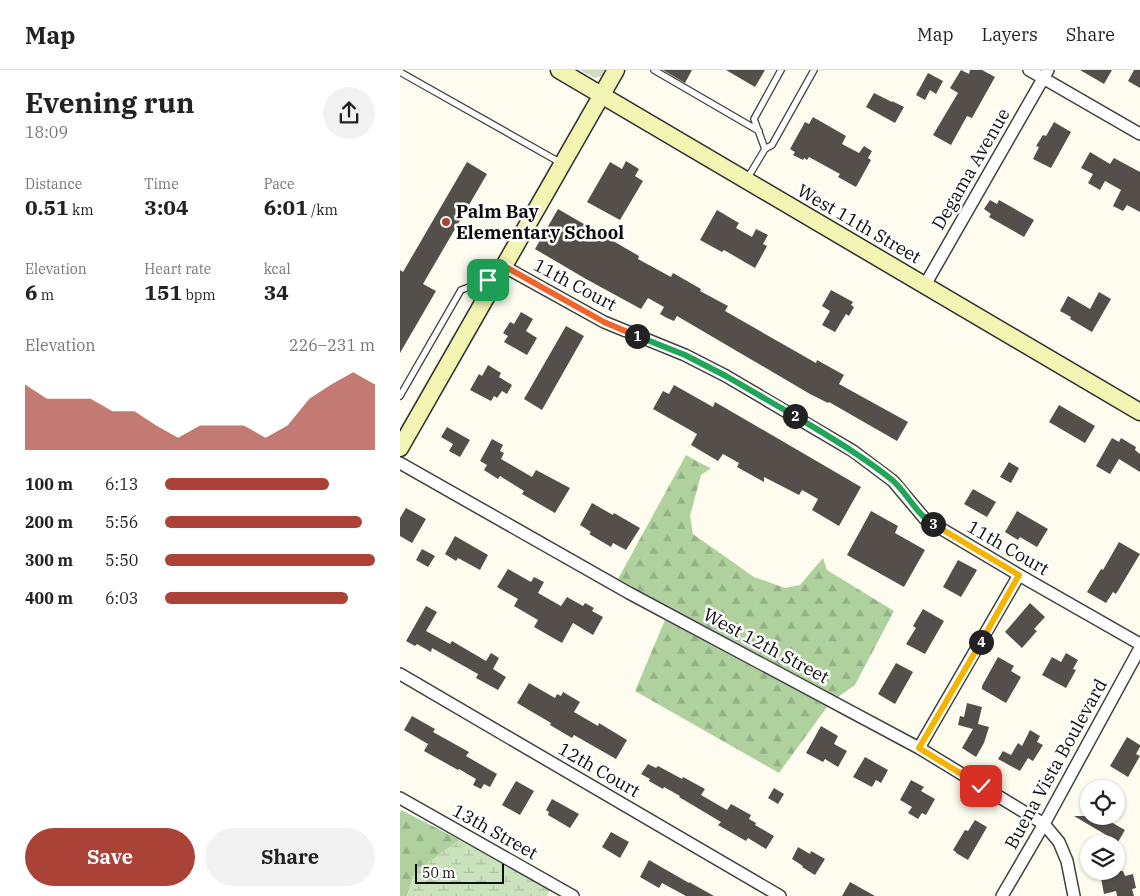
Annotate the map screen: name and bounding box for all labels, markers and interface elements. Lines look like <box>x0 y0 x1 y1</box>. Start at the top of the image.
text: Map <box>25 19 75 51</box>
text: Map <box>917 23 954 46</box>
text: Layers <box>982 23 1038 46</box>
text: Share <box>1066 23 1115 46</box>
text: Evening run <box>25 84 194 121</box>
button: share <box>323 87 375 139</box>
street label: Degama Avenue <box>927 104 1015 234</box>
text: 18:09 <box>25 122 68 142</box>
text: Distance <box>25 175 82 193</box>
text: Time <box>144 175 179 193</box>
text: Pace <box>264 175 294 193</box>
street label: West 11th Street <box>793 179 925 268</box>
text: 0.51 <box>25 193 69 221</box>
text: 3:04 <box>144 193 189 221</box>
text: 6:01 <box>264 193 308 221</box>
place label: Palm Bay Elementary School <box>456 200 624 244</box>
text: km <box>69 201 94 219</box>
text: /km <box>308 201 338 219</box>
marker: Palm Bay Elementary School <box>440 216 452 228</box>
street label: 11th Court <box>530 253 621 316</box>
pin <box>467 259 509 301</box>
text: Elevation <box>25 260 87 278</box>
text: Heart rate <box>144 260 211 278</box>
text: kcal <box>264 260 291 278</box>
icon: arrive <box>474 266 502 294</box>
text: 6 <box>25 278 38 306</box>
text: 151 <box>144 278 182 306</box>
text: 34 <box>264 278 289 306</box>
text: m <box>38 286 54 304</box>
text: bpm <box>182 286 216 304</box>
pin: 1 <box>624 324 650 348</box>
text: 1 <box>633 327 642 345</box>
text: Elevation <box>25 335 95 355</box>
text: 226–231 m <box>289 335 375 355</box>
pin: 2 <box>782 404 808 428</box>
text: 2 <box>791 407 800 425</box>
text: 100 m <box>25 474 73 494</box>
text: 6:13 <box>105 474 138 494</box>
text: 200 m <box>25 512 73 532</box>
text: 5:56 <box>105 512 138 532</box>
pin: 3 <box>920 512 946 536</box>
text: 3 <box>929 515 938 533</box>
street label: 11th Court <box>963 515 1053 580</box>
text: 300 m <box>25 550 73 570</box>
text: 5:50 <box>105 550 138 570</box>
text: 400 m <box>25 588 73 608</box>
text: 6:03 <box>105 588 138 608</box>
street label: West 12th Street <box>699 603 833 688</box>
pin: 4 <box>968 630 994 654</box>
text: 4 <box>977 633 986 651</box>
street label: Buena Vista Boulevard <box>999 675 1112 853</box>
street label: 12th Court <box>554 737 644 802</box>
pin <box>960 765 1002 807</box>
icon: check <box>967 772 995 800</box>
map controls <box>1080 780 1125 880</box>
button: locate <box>1080 780 1125 825</box>
street label: 13th Street <box>449 799 542 864</box>
button: Save <box>25 828 195 886</box>
button: Share <box>205 828 375 886</box>
button: layers <box>1080 835 1125 880</box>
scale bar <box>415 861 504 884</box>
text: 50 m <box>422 864 455 882</box>

